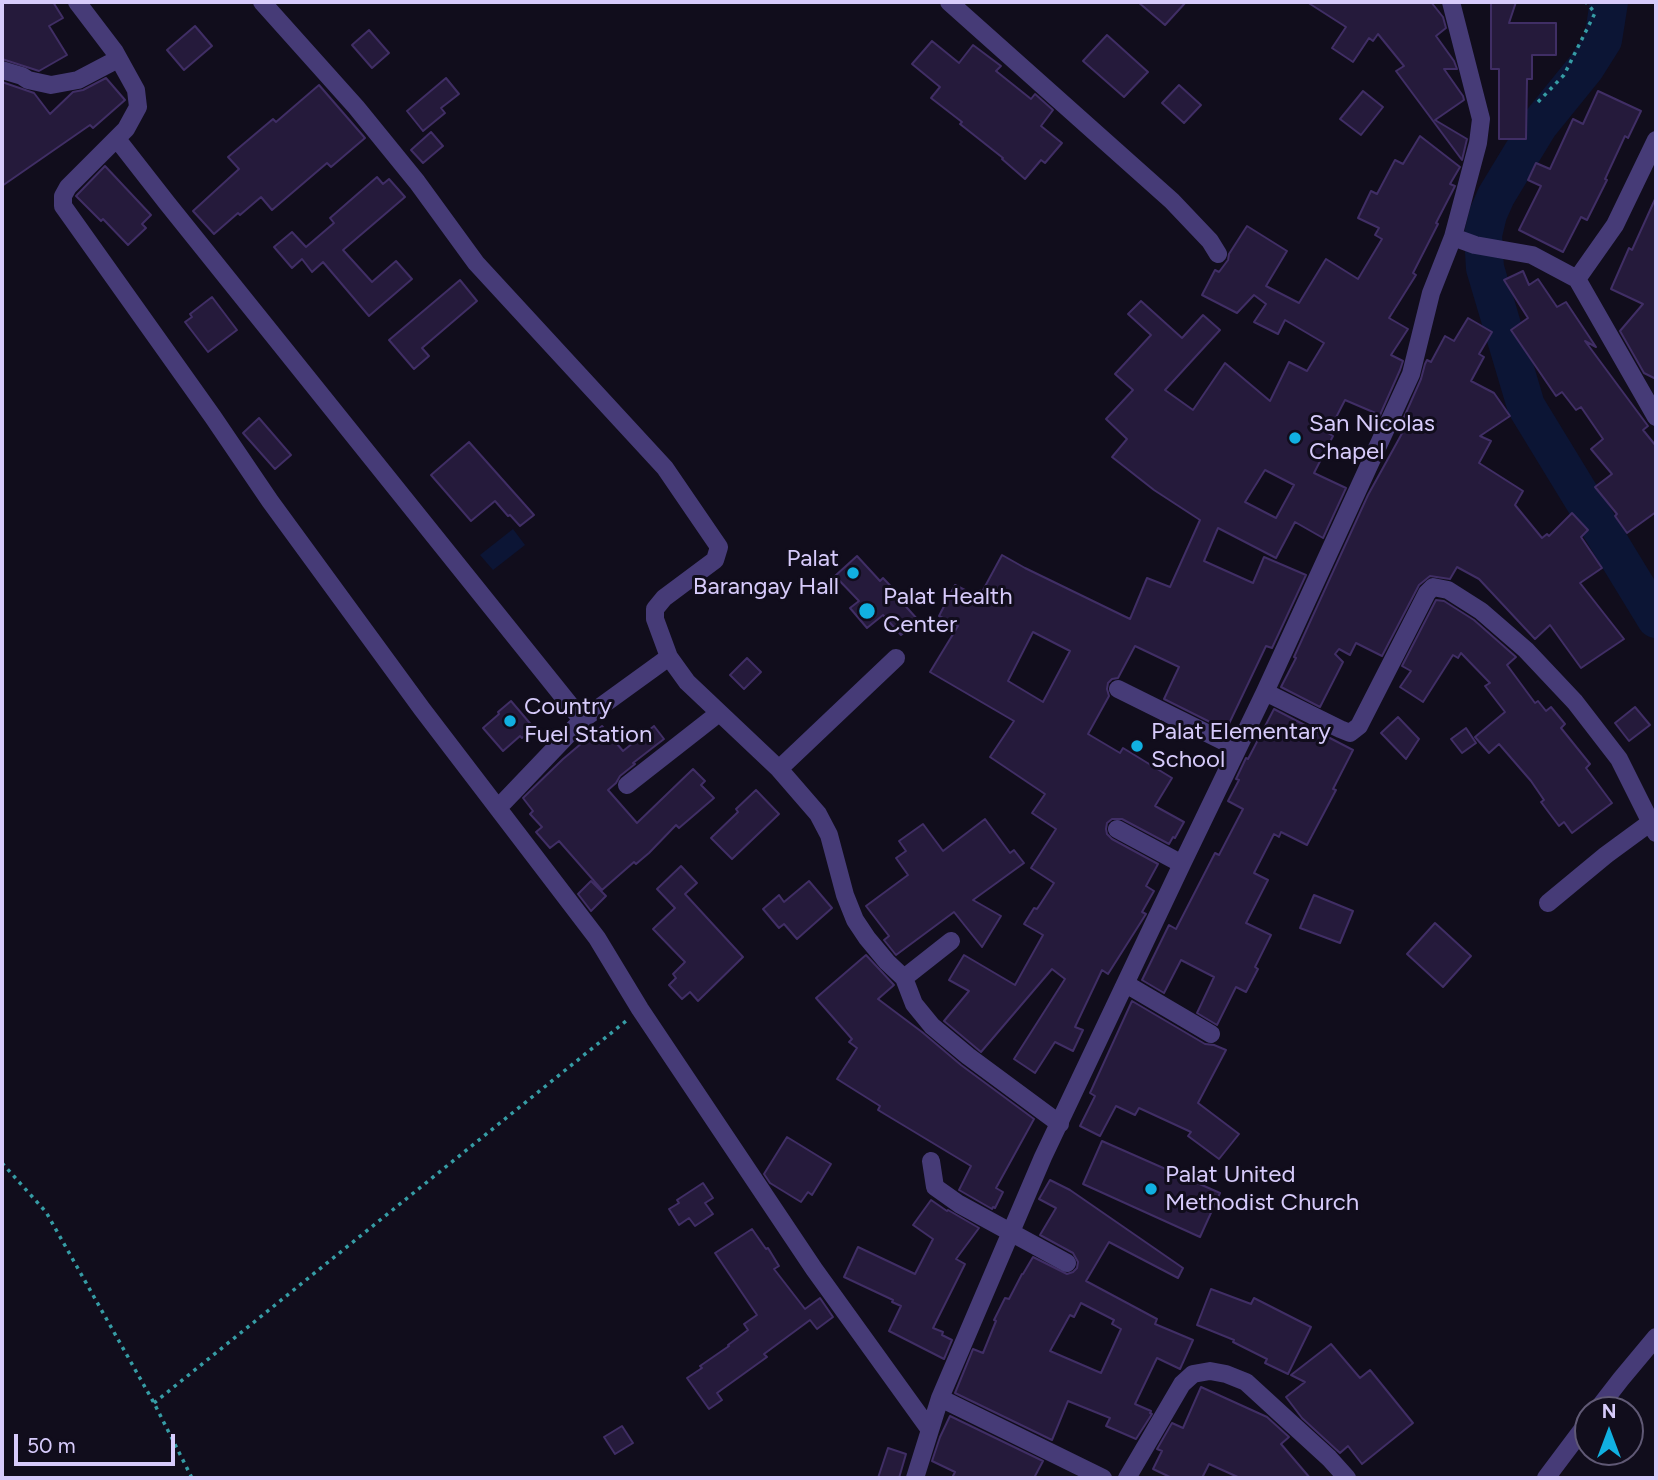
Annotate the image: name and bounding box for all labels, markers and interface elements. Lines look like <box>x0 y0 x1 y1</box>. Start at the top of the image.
place label: San Nicolas Chapel <box>1309 410 1435 466</box>
marker: San Nicolas Chapel <box>1287 430 1303 446</box>
place label: Palat Barangay Hall <box>693 545 839 601</box>
marker: Palat Barangay Hall <box>845 565 861 581</box>
place label: Palat Health Center <box>883 583 1013 639</box>
marker: Palat Health Center <box>857 601 877 621</box>
place label: Country Fuel Station <box>524 693 652 749</box>
marker: Country Fuel Station <box>502 713 518 729</box>
place label: Palat Elementary School <box>1151 718 1331 774</box>
marker: Palat Elementary School <box>1129 738 1145 754</box>
place label: Palat United Methodist Church <box>1165 1161 1359 1217</box>
marker: Palat United Methodist Church <box>1143 1181 1159 1197</box>
north arrow <box>1574 1396 1644 1466</box>
text: N <box>1602 1400 1616 1423</box>
scale bar <box>18 1420 178 1464</box>
text: 50 m <box>27 1433 76 1458</box>

